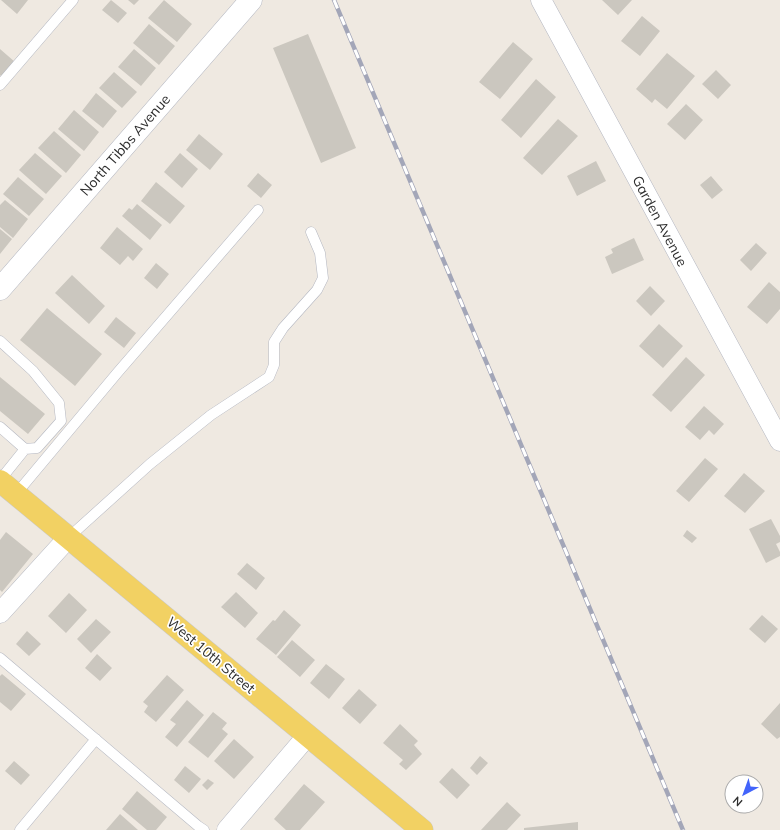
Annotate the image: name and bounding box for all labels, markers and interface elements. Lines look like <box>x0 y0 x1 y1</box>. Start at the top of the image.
street label: North Tibbs Avenue <box>76 91 174 199</box>
street label: Garden Avenue <box>629 173 691 269</box>
street label: West 10th Street <box>163 613 259 697</box>
north arrow <box>724 774 764 814</box>
text: N <box>730 794 745 810</box>

